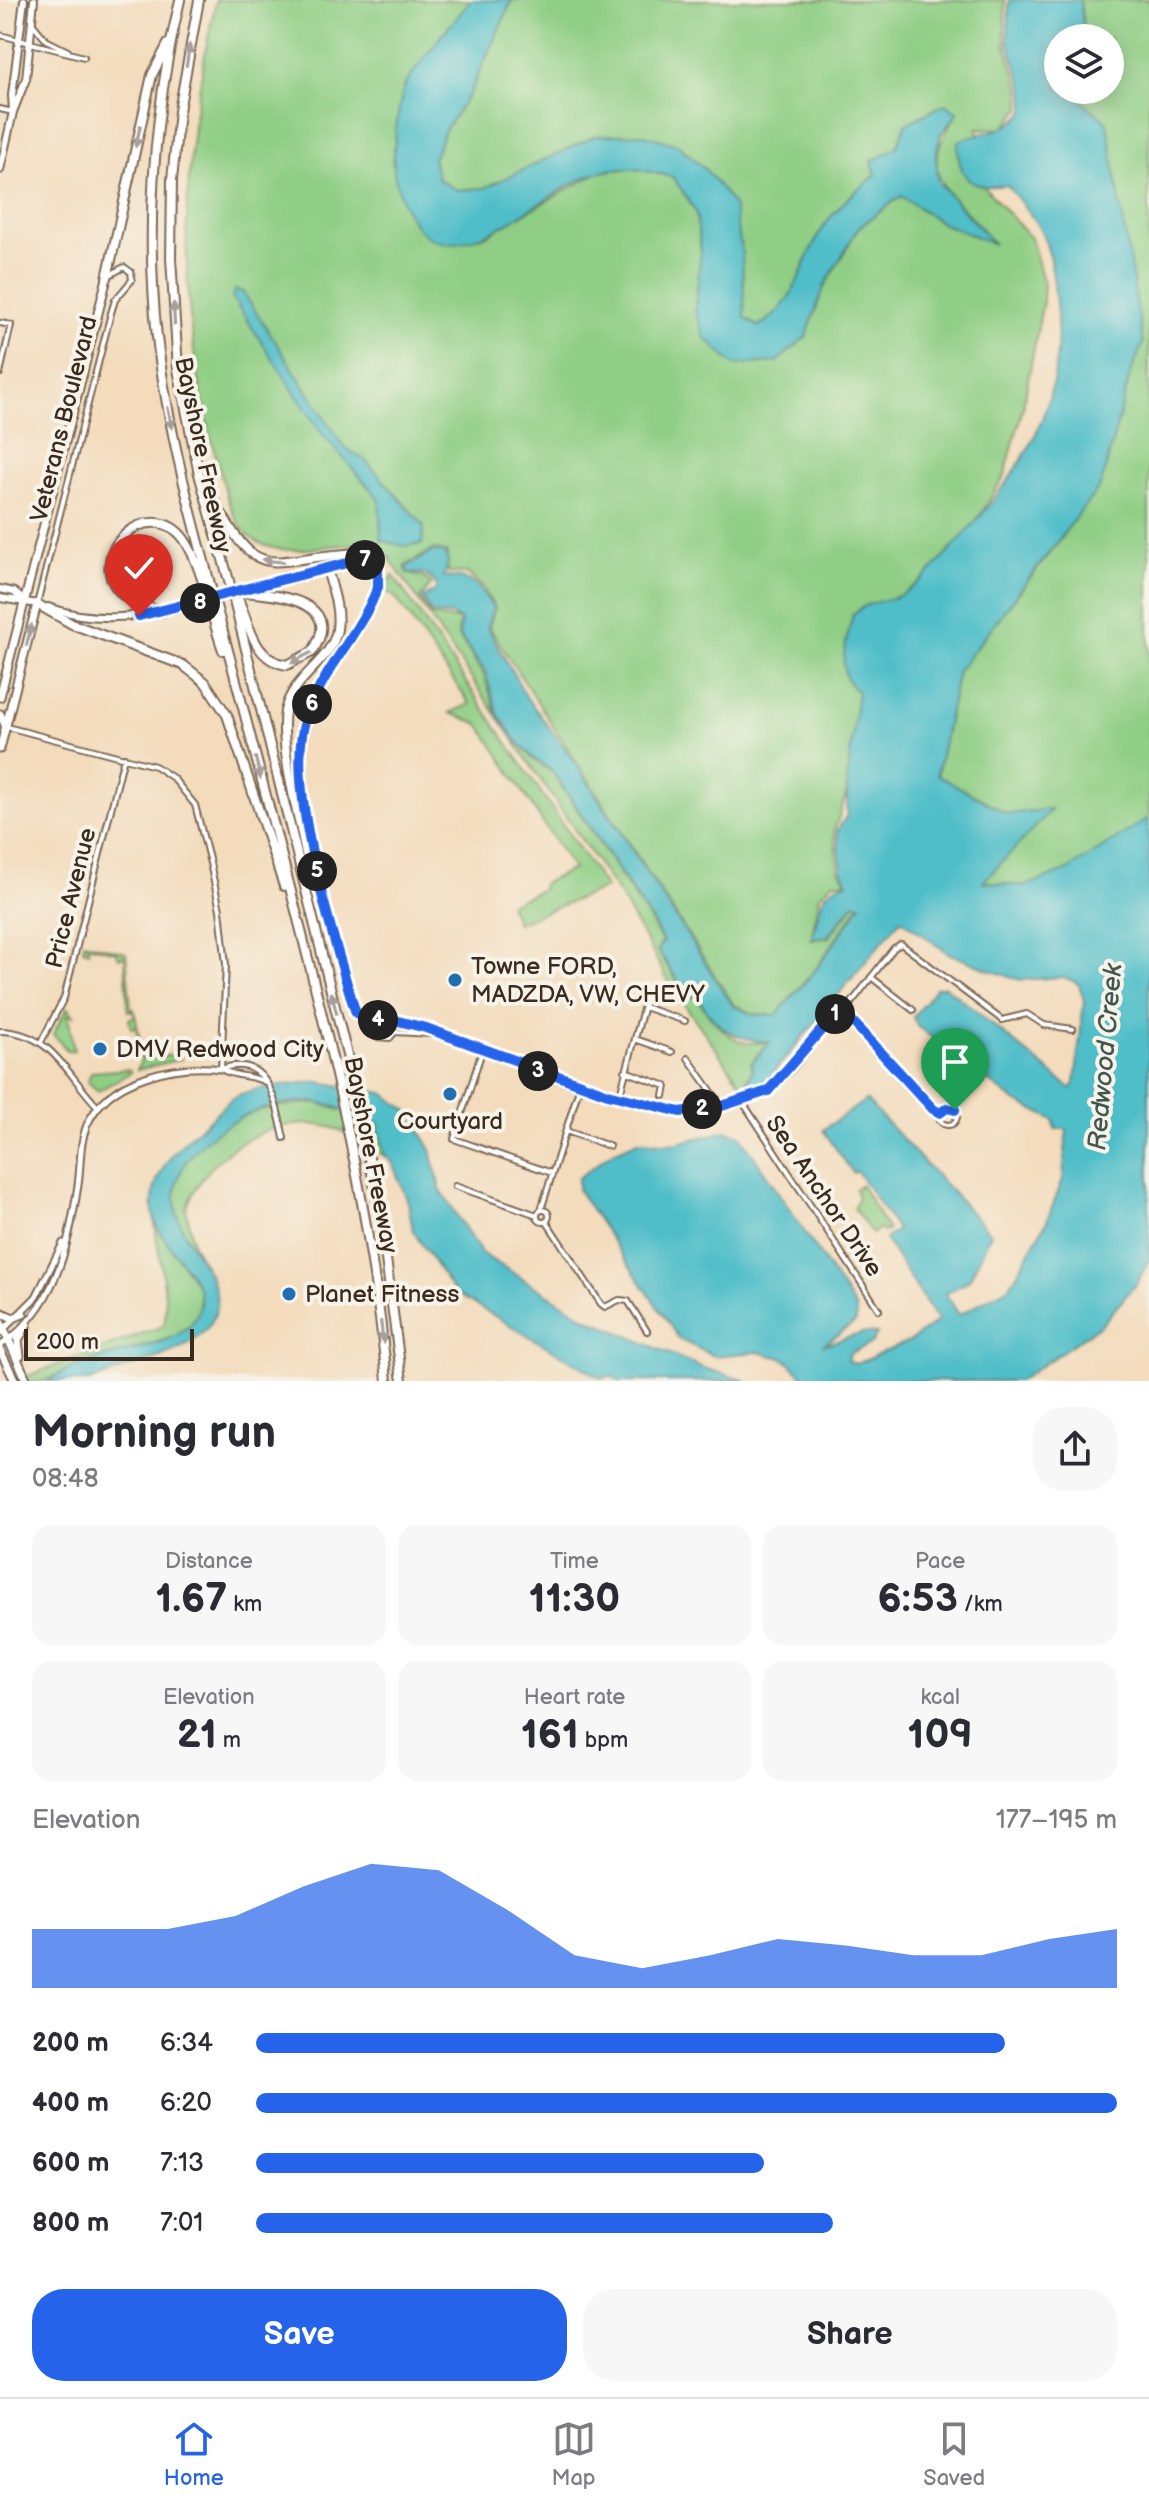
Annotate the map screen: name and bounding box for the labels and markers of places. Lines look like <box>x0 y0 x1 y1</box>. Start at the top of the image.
pin <box>105 534 173 616</box>
pin: 7 <box>345 540 385 580</box>
pin: 8 <box>180 583 220 623</box>
pin: 6 <box>292 684 332 724</box>
pin: 5 <box>297 851 337 891</box>
place label: Towne FORD, MADZDA, VW, CHEVY <box>471 952 706 1009</box>
marker: Towne FORD, MADZDA, VW, CHEVY <box>446 971 464 989</box>
pin: 1 <box>815 994 855 1034</box>
pin: 4 <box>358 1000 398 1040</box>
pin <box>921 1028 989 1110</box>
place label: DMV Redwood City <box>116 1035 324 1064</box>
marker: DMV Redwood City <box>91 1040 109 1058</box>
pin: 3 <box>518 1051 558 1091</box>
marker: Courtyard <box>441 1085 459 1103</box>
pin: 2 <box>682 1089 722 1129</box>
place label: Courtyard <box>397 1107 503 1136</box>
place label: Planet Fitness <box>305 1280 459 1309</box>
marker: Planet Fitness <box>280 1285 298 1303</box>

